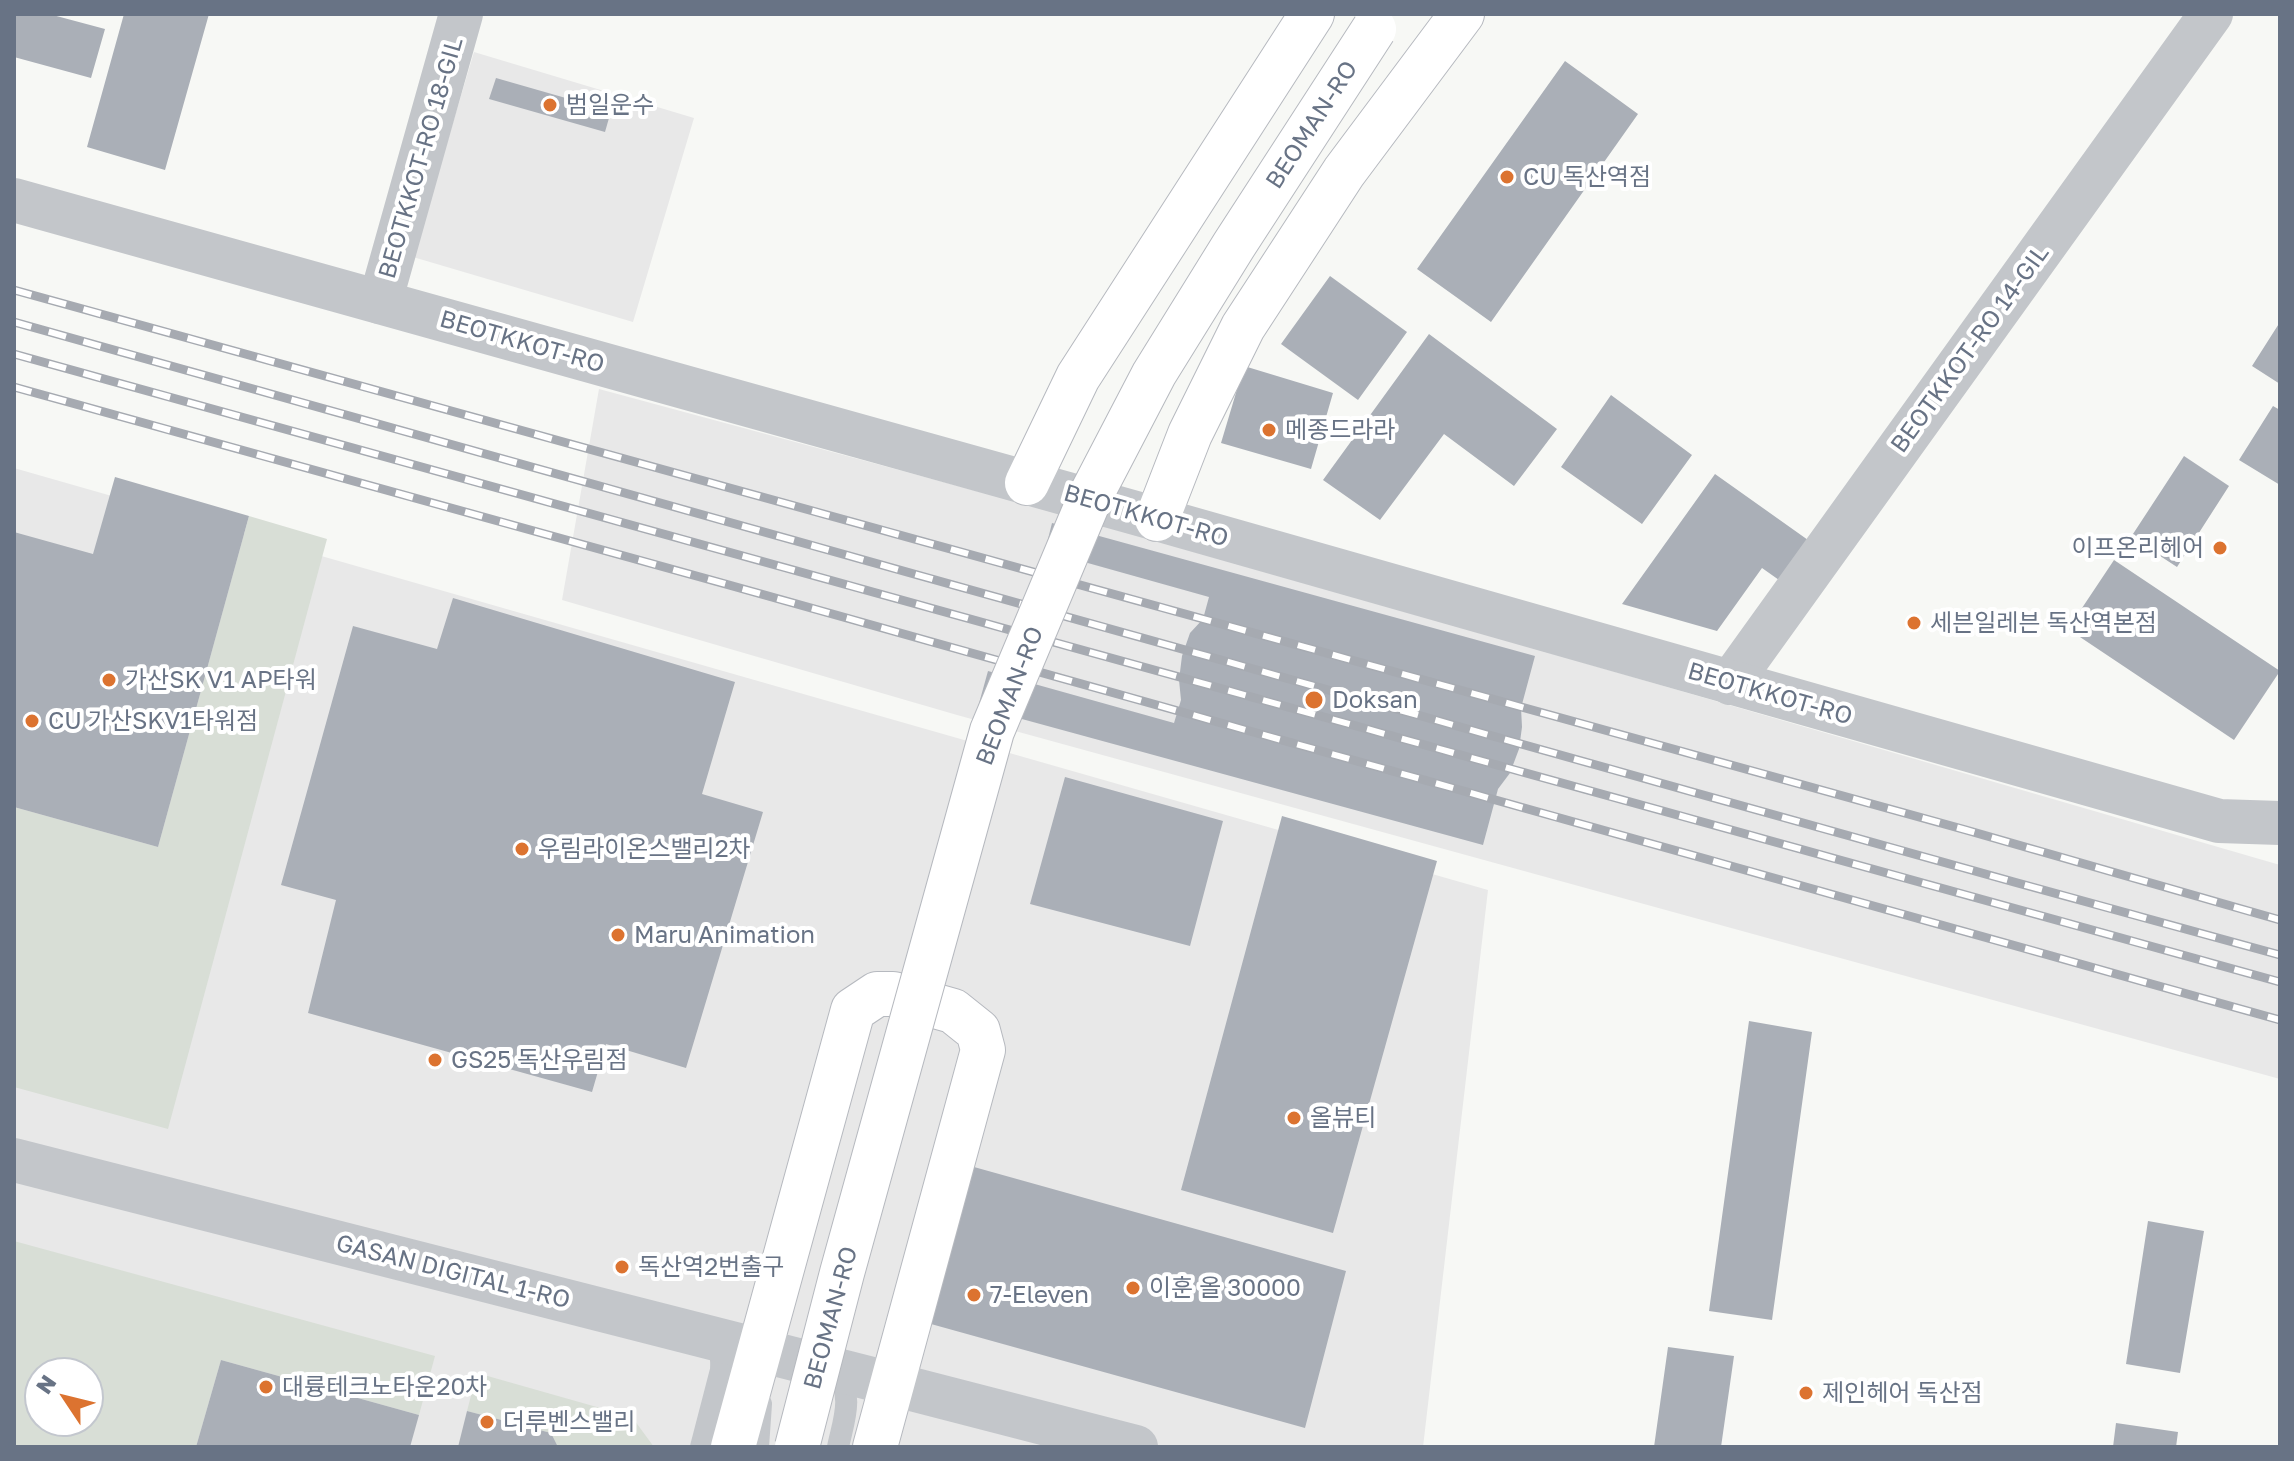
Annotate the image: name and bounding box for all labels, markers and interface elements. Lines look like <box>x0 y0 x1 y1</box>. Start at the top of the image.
street label: BEOTKKOT-RO 18-GIL <box>373 34 469 282</box>
street label: BEOMAN-RO <box>1260 56 1364 194</box>
place label: 범일운수 <box>566 91 654 119</box>
marker: 범일운수 <box>541 96 559 114</box>
place label: CU 독산역점 <box>1523 163 1651 191</box>
marker: CU 독산역점 <box>1498 168 1516 186</box>
street label: BEOTKKOT-RO 14-GIL <box>1885 240 2055 458</box>
street label: BEOTKKOT-RO <box>436 305 608 379</box>
place label: 메종드라라 <box>1285 416 1395 444</box>
marker: 메종드라라 <box>1260 421 1278 439</box>
street label: BEOTKKOT-RO <box>1060 479 1232 553</box>
place label: 이프온리헤어 <box>2072 534 2204 562</box>
marker: 이프온리헤어 <box>2211 539 2229 557</box>
place label: 세븐일레븐 독산역본점 <box>1930 609 2157 637</box>
marker: 세븐일레븐 독산역본점 <box>1905 614 1923 632</box>
street label: BEOMAN-RO <box>970 622 1050 770</box>
street label: BEOTKKOT-RO <box>1684 657 1856 731</box>
place label: 가산SK V1 AP타워 <box>125 666 317 694</box>
marker: 가산SK V1 AP타워 <box>100 671 118 689</box>
place label: Doksan <box>1332 686 1418 714</box>
marker: Doksan <box>1303 689 1325 711</box>
place label: CU 가산SKV1타워점 <box>48 707 258 735</box>
marker: CU 가산SKV1타워점 <box>23 712 41 730</box>
place label: 우림라이온스밸리2차 <box>538 835 751 863</box>
marker: 우림라이온스밸리2차 <box>513 840 531 858</box>
place label: Maru Animation <box>634 921 815 949</box>
marker: Maru Animation <box>609 926 627 944</box>
place label: GS25 독산우림점 <box>451 1046 628 1074</box>
marker: GS25 독산우림점 <box>426 1051 444 1069</box>
place label: 올뷰티 <box>1310 1104 1376 1132</box>
marker: 올뷰티 <box>1285 1109 1303 1127</box>
street label: GASAN DIGITAL 1-RO <box>333 1229 573 1315</box>
street label: BEOMAN-RO <box>798 1244 864 1392</box>
place label: 독산역2번출구 <box>638 1253 784 1281</box>
marker: 독산역2번출구 <box>613 1258 631 1276</box>
place label: 이훈 올 30000 <box>1149 1274 1301 1302</box>
marker: 이훈 올 30000 <box>1124 1279 1142 1297</box>
place label: 7-Eleven <box>990 1281 1089 1309</box>
marker: 7-Eleven <box>965 1286 983 1304</box>
north arrow <box>24 1357 104 1437</box>
text: N <box>30 1370 61 1399</box>
place label: 대륭테크노타운20차 <box>282 1373 487 1401</box>
marker: 대륭테크노타운20차 <box>257 1378 275 1396</box>
place label: 제인헤어 독산점 <box>1822 1379 1983 1407</box>
marker: 제인헤어 독산점 <box>1797 1384 1815 1402</box>
place label: 더루벤스밸리 <box>503 1408 635 1436</box>
marker: 더루벤스밸리 <box>478 1413 496 1431</box>

